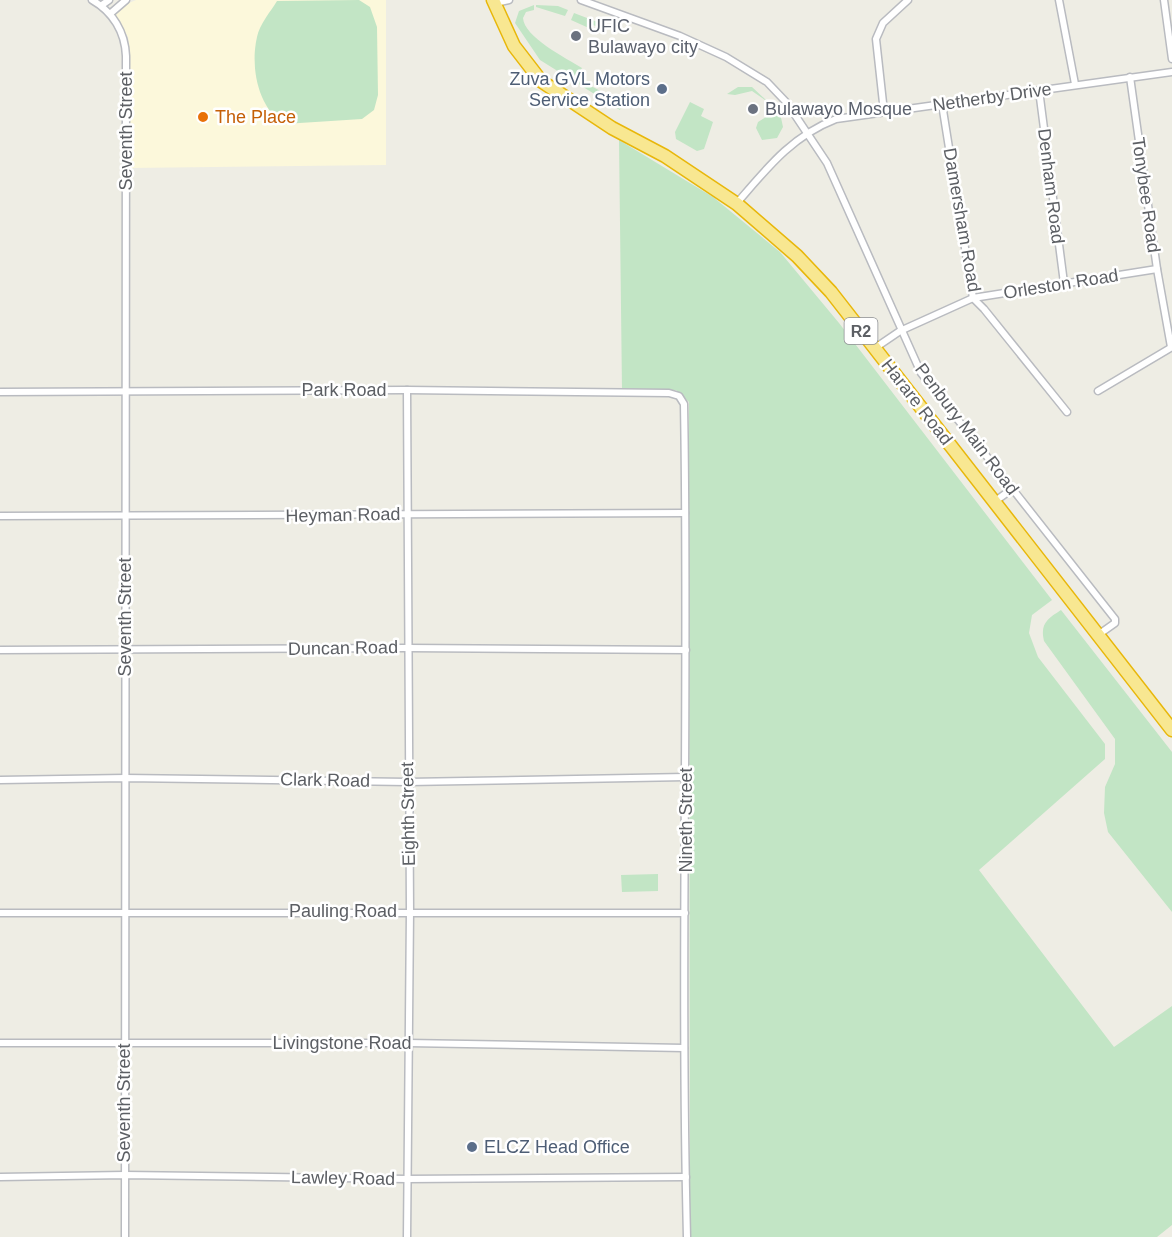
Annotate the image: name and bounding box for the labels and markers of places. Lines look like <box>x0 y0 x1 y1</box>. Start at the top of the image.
place label: UFIC Bulawayo city <box>588 16 698 57</box>
marker: UFIC Bulawayo city <box>569 29 583 43</box>
place label: Zuva GVL Motors Service Station <box>510 69 650 110</box>
marker: Zuva GVL Motors Service Station <box>655 82 669 96</box>
place label: Bulawayo Mosque <box>765 99 912 119</box>
marker: Bulawayo Mosque <box>746 102 760 116</box>
place label: The Place <box>215 107 296 127</box>
marker: The Place <box>196 110 210 124</box>
place label: ELCZ Head Office <box>484 1137 630 1157</box>
marker: ELCZ Head Office <box>465 1140 479 1154</box>

